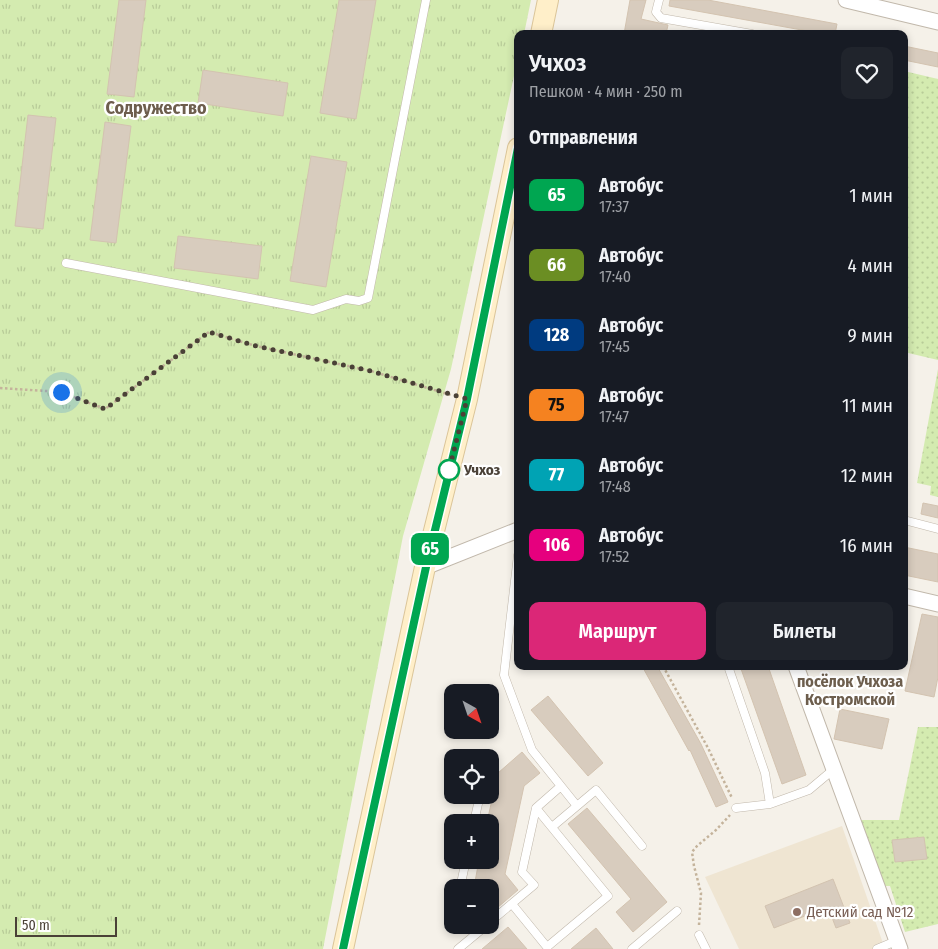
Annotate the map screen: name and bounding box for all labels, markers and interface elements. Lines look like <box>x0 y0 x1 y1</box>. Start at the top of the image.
button: heart <box>841 47 893 99</box>
text: Учхоз <box>529 49 587 77</box>
text: Пешком · 4 мин · 250 m <box>529 82 682 101</box>
district label: Содружество <box>105 97 207 119</box>
text: Отправления <box>529 126 638 149</box>
text: Автобус <box>599 174 663 197</box>
text: 65 <box>547 184 566 206</box>
text: 1 мин <box>849 184 893 207</box>
text: 17:37 <box>599 197 629 216</box>
text: Автобус <box>599 244 663 267</box>
text: 66 <box>547 254 566 276</box>
text: 4 мин <box>847 254 893 277</box>
text: 17:40 <box>599 267 631 286</box>
text: Автобус <box>599 314 663 337</box>
text: 128 <box>544 324 569 346</box>
text: 9 мин <box>847 324 893 347</box>
text: 17:45 <box>599 337 630 356</box>
your location <box>49 380 74 405</box>
text: Автобус <box>599 384 663 407</box>
text: 75 <box>548 394 565 416</box>
text: 11 мин <box>842 394 893 417</box>
text: 17:47 <box>599 407 629 426</box>
text: Автобус <box>599 454 663 477</box>
marker: Учхоз <box>438 459 460 481</box>
place label: Учхоз <box>463 461 500 479</box>
text: 77 <box>549 464 564 486</box>
text: 12 мин <box>841 464 893 487</box>
text: 17:48 <box>599 477 631 496</box>
text: Автобус <box>599 524 663 547</box>
line badge: 65 <box>408 533 452 565</box>
text: 106 <box>543 534 570 556</box>
text: 16 мин <box>840 534 893 557</box>
text: 65 <box>421 538 439 560</box>
text: 17:52 <box>599 547 629 566</box>
button: Маршрут <box>529 602 706 660</box>
button: Билеты <box>716 602 893 660</box>
district label: посёлок Учхоза Костромской <box>797 672 903 709</box>
north arrow <box>444 684 499 739</box>
map controls <box>444 684 499 934</box>
button: locate <box>444 749 499 804</box>
button: + <box>444 814 499 869</box>
button: − <box>444 879 499 934</box>
place label: Детский сад №12 <box>806 903 914 921</box>
marker: Детский сад №12 <box>791 906 803 918</box>
scale bar <box>15 914 118 937</box>
text: 50 m <box>22 917 50 934</box>

